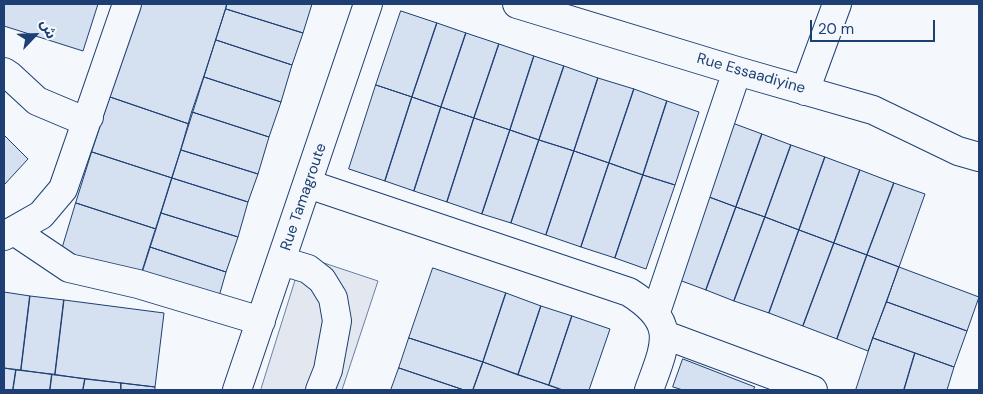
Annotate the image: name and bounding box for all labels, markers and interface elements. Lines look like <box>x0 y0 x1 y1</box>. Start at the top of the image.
north arrow <box>10 10 60 60</box>
scale bar <box>813 10 938 42</box>
text: ش <box>37 16 61 41</box>
text: 20 m <box>818 19 854 39</box>
street label: Rue Essaadiyine <box>695 50 807 98</box>
street label: Rue Tamagroute <box>277 141 331 253</box>

